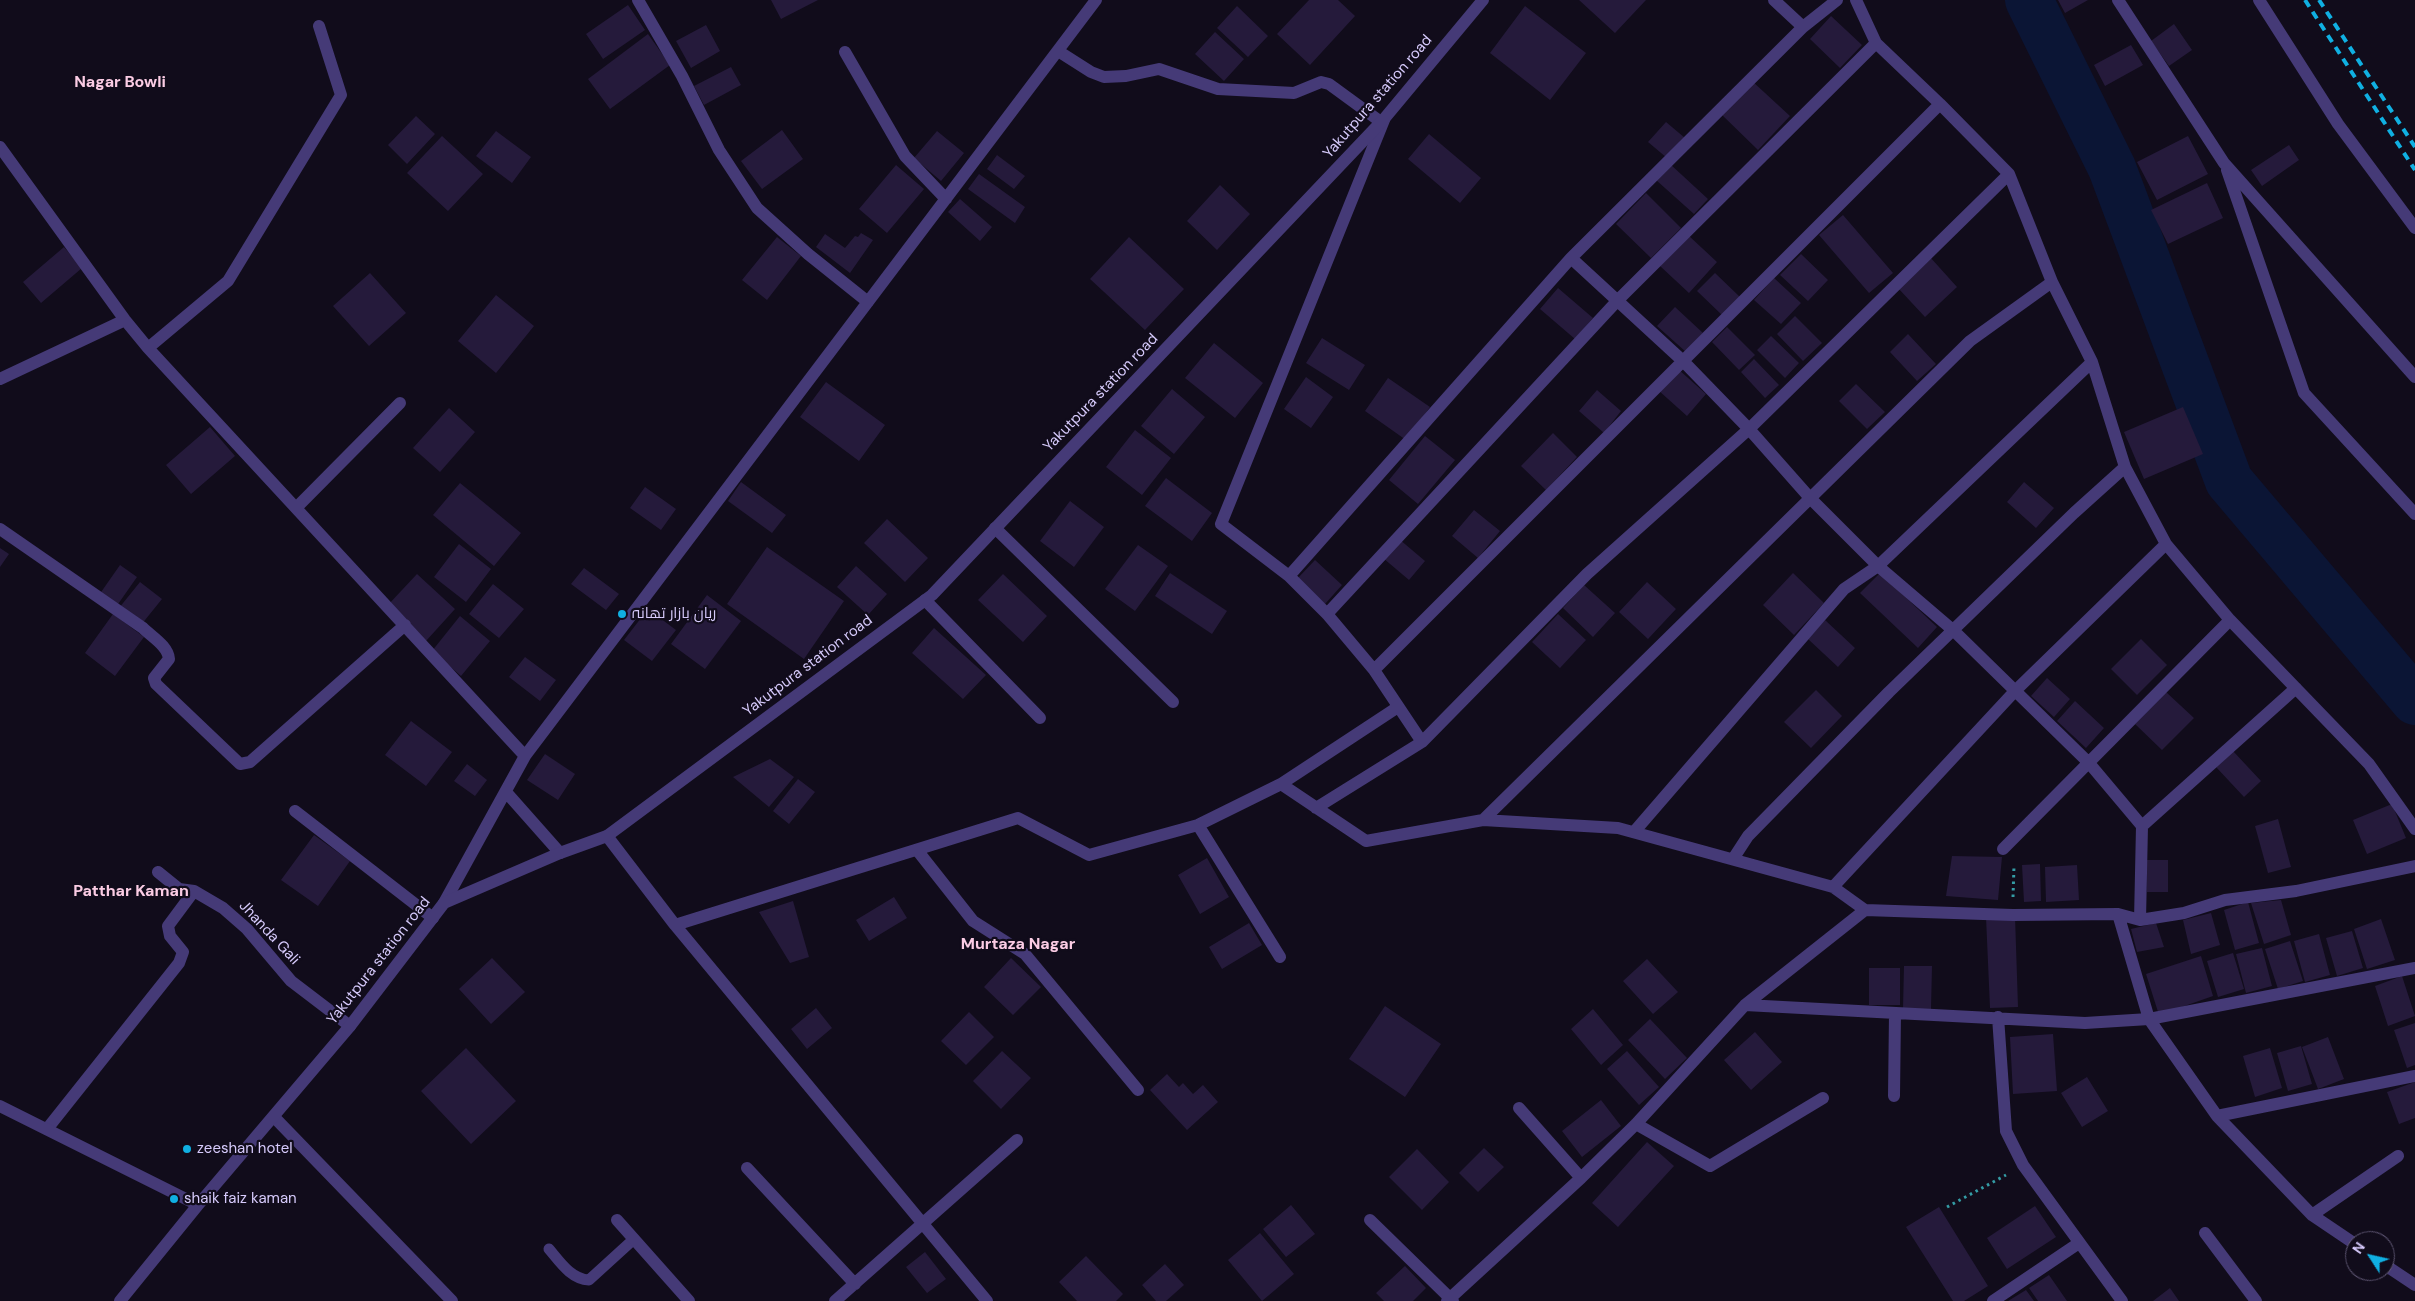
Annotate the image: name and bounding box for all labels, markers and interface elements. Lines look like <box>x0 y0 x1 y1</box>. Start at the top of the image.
street label: Yakutpura station road <box>1320 32 1436 162</box>
district label: Nagar Bowli <box>74 73 166 93</box>
street label: Yakutpura station road <box>1040 330 1162 456</box>
place label: ریان بازار تھانہ <box>632 605 716 623</box>
marker: ریان بازار تھانہ <box>616 608 628 620</box>
street label: Yakutpura station road <box>740 612 876 720</box>
district label: Patthar Kaman <box>73 882 189 902</box>
street label: Yakutpura station road <box>324 894 434 1028</box>
street label: Jhanda Gali <box>235 897 303 969</box>
district label: Murtaza Nagar <box>961 935 1075 955</box>
place label: zeeshan hotel <box>197 1140 293 1158</box>
marker: zeeshan hotel <box>181 1143 193 1155</box>
place label: shaik faiz kaman <box>184 1190 297 1208</box>
marker: shaik faiz kaman <box>168 1193 180 1205</box>
north arrow <box>2345 1231 2395 1281</box>
text: N <box>2348 1239 2369 1257</box>

